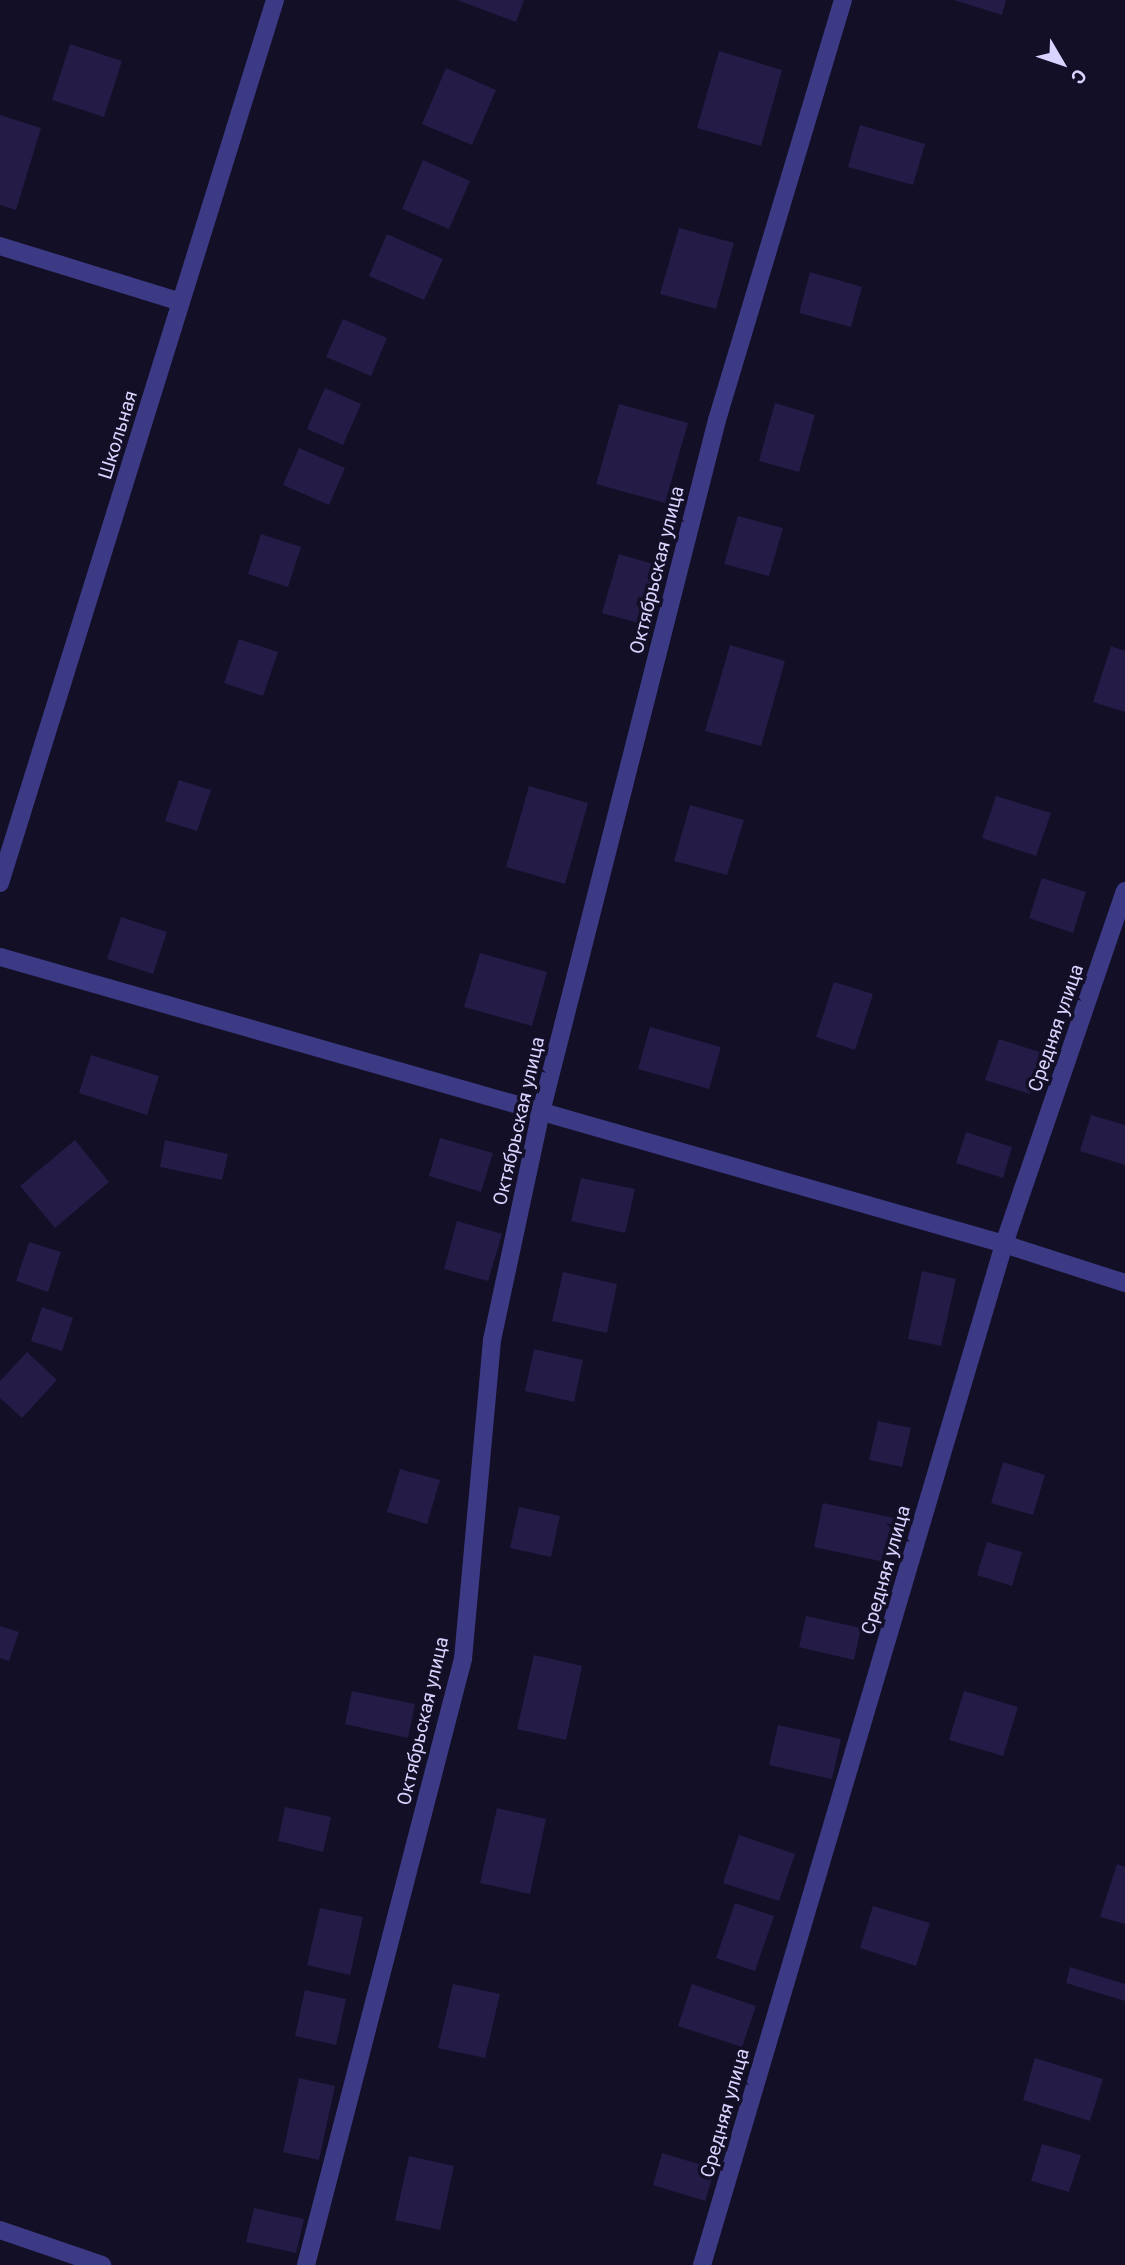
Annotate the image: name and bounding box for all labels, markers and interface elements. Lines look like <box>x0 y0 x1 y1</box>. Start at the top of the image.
north arrow <box>1027 28 1097 98</box>
text: С <box>1066 64 1092 89</box>
street label: Школьная <box>94 388 142 482</box>
street label: Октябрьская улица <box>625 484 689 656</box>
street label: Средняя улица <box>1024 961 1088 1095</box>
street label: Октябрьская улица <box>489 1035 549 1207</box>
street label: Средняя улица <box>857 1503 915 1637</box>
street label: Октябрьская улица <box>393 1635 453 1807</box>
street label: Средняя улица <box>696 2046 754 2180</box>

